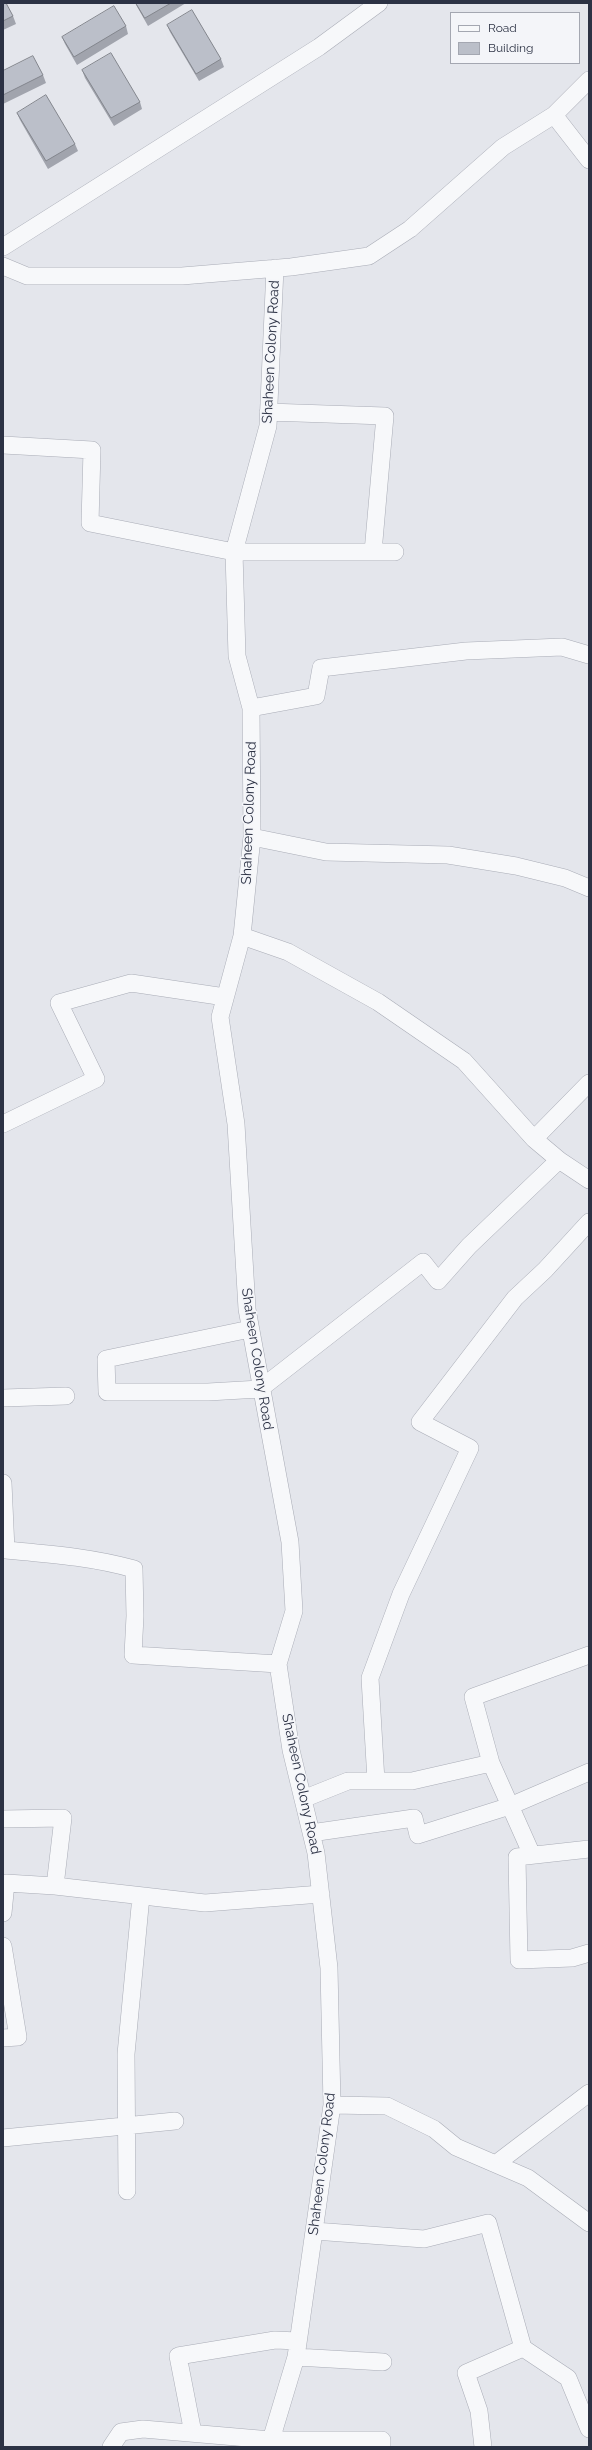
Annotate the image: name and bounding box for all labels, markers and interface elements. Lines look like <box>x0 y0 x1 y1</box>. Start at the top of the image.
legend <box>450 12 580 64</box>
text: Road <box>488 21 517 35</box>
text: Building <box>488 41 534 55</box>
street label: Shaheen Colony Road <box>259 280 283 424</box>
street label: Shaheen Colony Road <box>238 741 260 885</box>
street label: Shaheen Colony Road <box>237 1287 277 1431</box>
street label: Shaheen Colony Road <box>278 1712 324 1856</box>
street label: Shaheen Colony Road <box>305 2092 339 2236</box>

